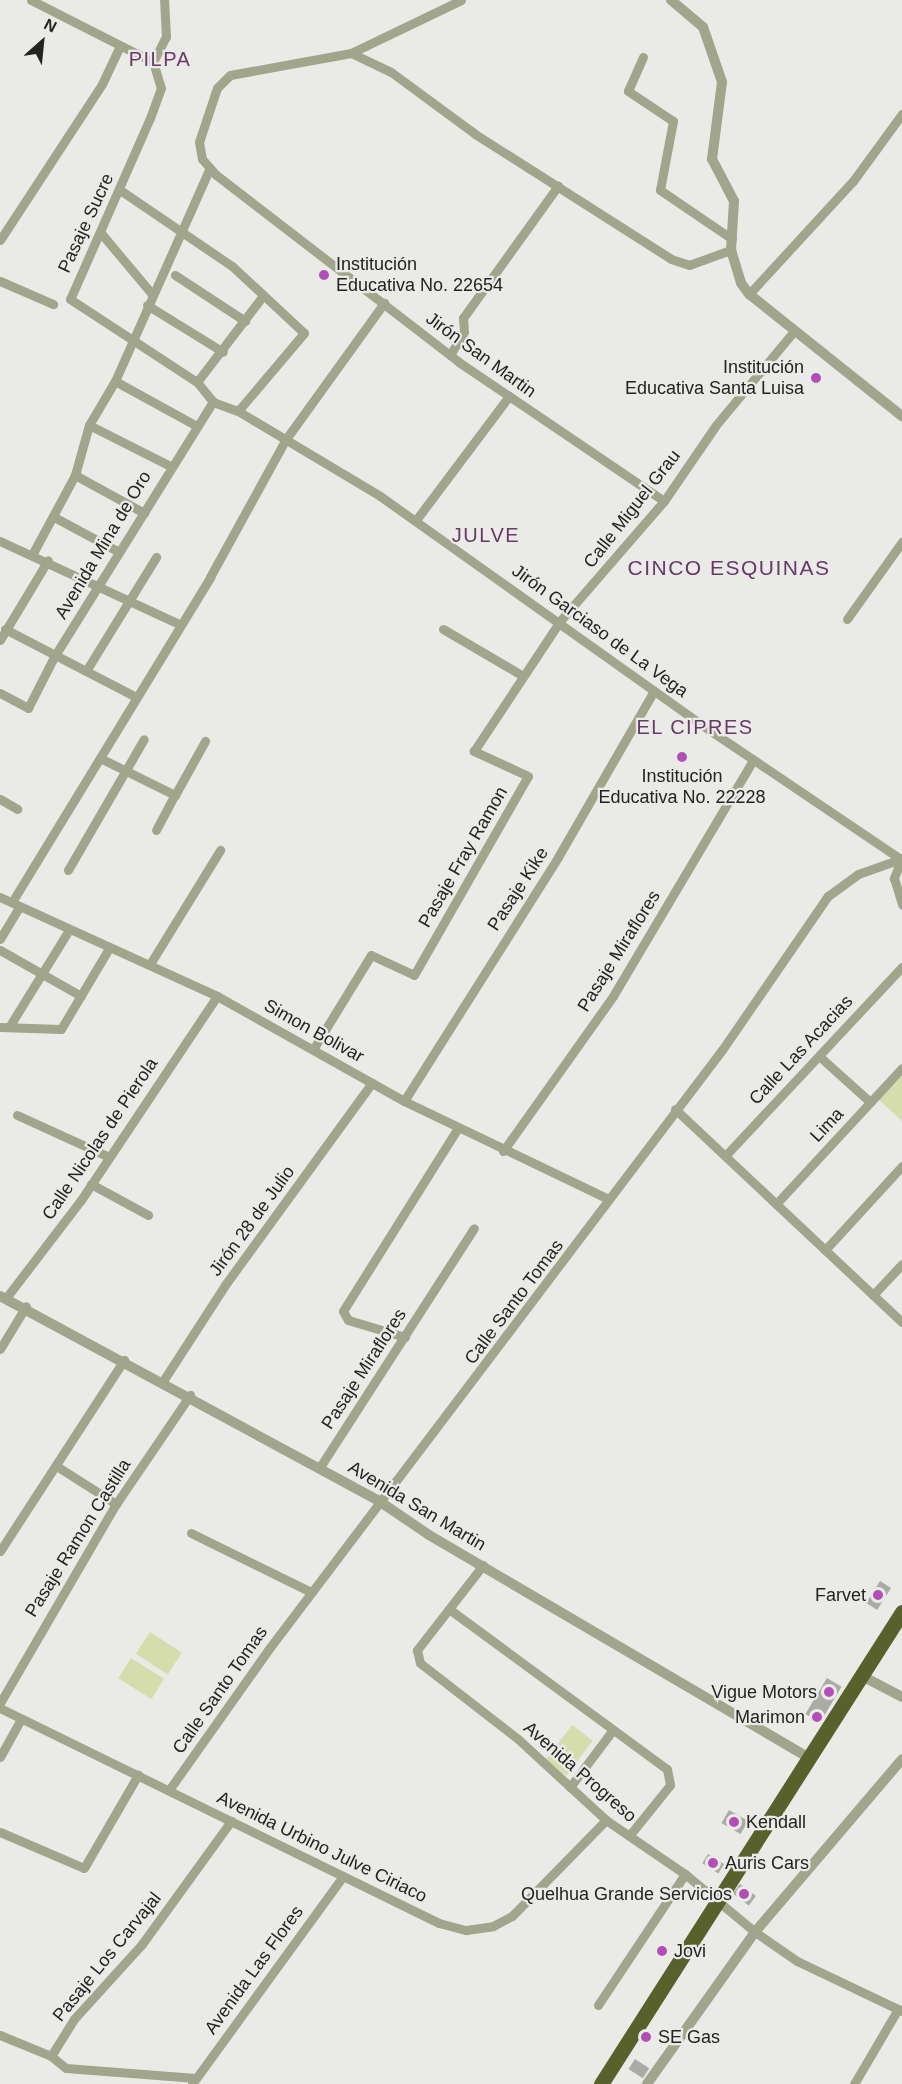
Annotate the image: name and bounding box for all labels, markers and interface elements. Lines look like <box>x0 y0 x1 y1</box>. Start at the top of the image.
north arrow <box>12 12 72 72</box>
text: N <box>41 15 59 36</box>
district label: PILPA <box>129 47 191 71</box>
street label: Pasaje Sucre <box>54 170 118 276</box>
place label: Institución Educativa No. 22654 <box>336 254 503 296</box>
marker: Institución Educativa No. 22654 <box>317 268 331 282</box>
street label: Jirón San Martin <box>422 308 540 402</box>
place label: Institución Educativa Santa Luisa <box>625 357 804 400</box>
marker: Institución Educativa Santa Luisa <box>809 371 823 385</box>
street label: Calle Miguel Grau <box>579 446 685 572</box>
street label: Avenida Mina de Oro <box>50 467 156 623</box>
district label: JULVE <box>452 523 520 547</box>
district label: CINCO ESQUINAS <box>627 555 831 581</box>
street label: Jirón Garciaso de La Vega <box>508 560 692 702</box>
district label: EL CIPRES <box>636 715 754 739</box>
marker: Institución Educativa No. 22228 <box>675 750 689 764</box>
place label: Institución Educativa No. 22228 <box>598 766 766 808</box>
street label: Pasaje Fray Ramon <box>414 783 512 931</box>
street label: Pasaje Kike <box>483 843 553 935</box>
street label: Pasaje Miraflores <box>573 886 665 1016</box>
street label: Calle Las Acacias <box>744 990 858 1110</box>
street label: Simon Bolivar <box>260 995 368 1067</box>
street label: Calle Nicolas de Pierola <box>38 1054 162 1224</box>
street label: Lima <box>806 1103 848 1147</box>
street label: Jirón 28 de Julio <box>205 1162 299 1280</box>
street label: Calle Santo Tomas <box>460 1235 568 1369</box>
street label: Pasaje Miraflores <box>317 1305 411 1433</box>
street label: Pasaje Ramon Castilla <box>21 1455 135 1621</box>
street label: Avenida San Martin <box>344 1456 490 1556</box>
place label: Farvet <box>815 1584 866 1606</box>
marker: Farvet <box>871 1588 885 1602</box>
street label: Calle Santo Tomas <box>168 1622 272 1758</box>
place label: Vigue Motors <box>711 1681 817 1703</box>
marker: Vigue Motors <box>822 1685 836 1699</box>
place label: Marimon <box>735 1706 805 1728</box>
marker: Marimon <box>810 1710 824 1724</box>
street label: Avenida Progreso <box>519 1717 641 1827</box>
street label: Avenida Urbino Julve Ciriaco <box>214 1787 430 1907</box>
place label: Kendall <box>746 1811 806 1833</box>
marker: Kendall <box>727 1815 741 1829</box>
place label: Auris Cars <box>725 1852 809 1874</box>
marker: Auris Cars <box>706 1856 720 1870</box>
place label: Quelhua Grande Servicios <box>521 1883 732 1905</box>
marker: Quelhua Grande Servicios <box>737 1887 751 1901</box>
street label: Pasaje Los Carvajal <box>48 1888 166 2026</box>
street label: Avenida Las Flores <box>200 1901 308 2039</box>
place label: Jovi <box>674 1940 706 1962</box>
marker: Jovi <box>655 1944 669 1958</box>
place label: SE Gas <box>658 2026 720 2048</box>
marker: SE Gas <box>639 2030 653 2044</box>

